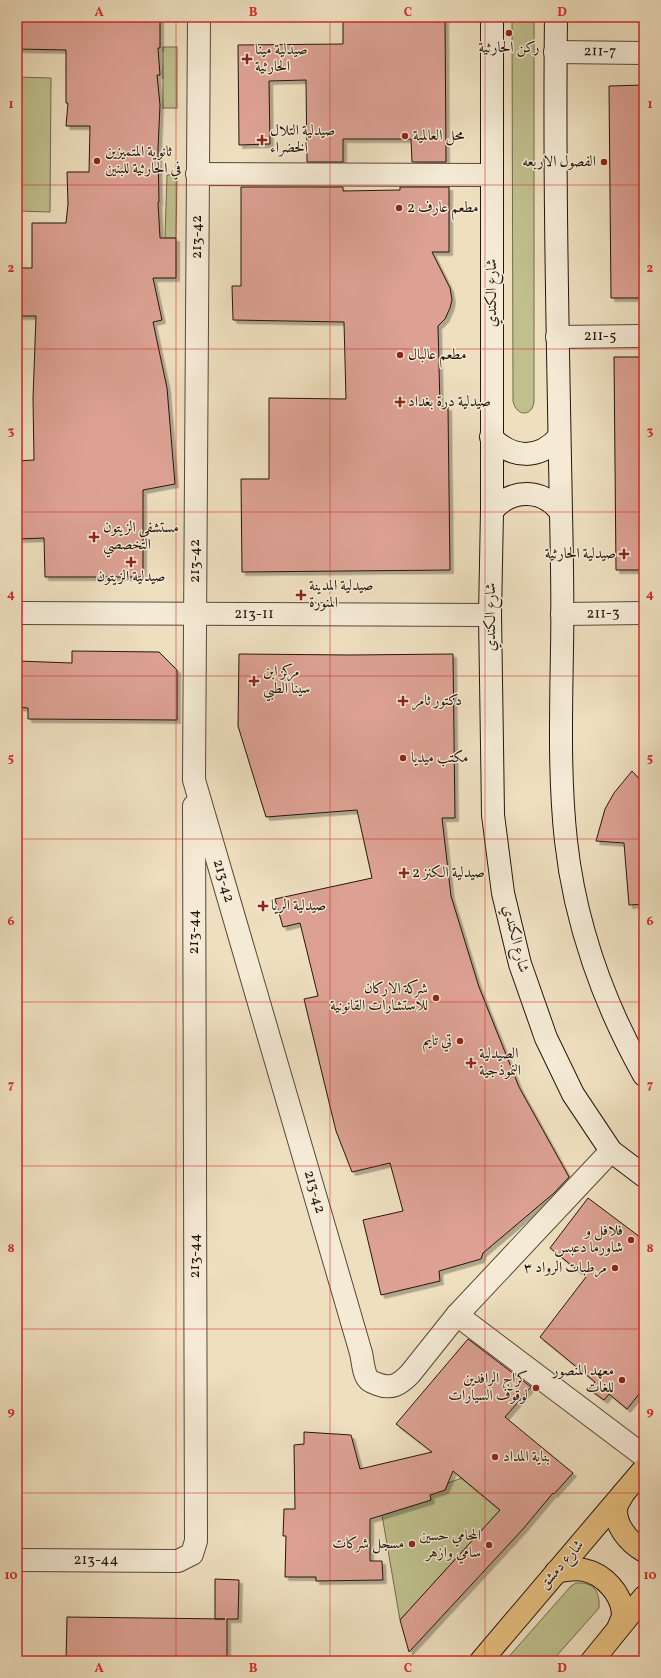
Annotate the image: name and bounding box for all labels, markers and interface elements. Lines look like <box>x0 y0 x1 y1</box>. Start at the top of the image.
text: A <box>94 4 104 22</box>
text: B <box>249 4 258 22</box>
text: C <box>404 4 412 22</box>
text: D <box>557 4 567 22</box>
marker: ركن الحارثية <box>504 28 514 38</box>
place label: ركن الحارثية <box>479 38 539 59</box>
place label: صيدلية مينا الحارثية <box>255 40 308 78</box>
street label: 211-7 <box>583 41 617 63</box>
marker: صيدلية مينا الحارثية <box>242 54 252 64</box>
text: 1 <box>8 96 14 114</box>
text: 1 <box>647 96 653 114</box>
place label: صيدلية التلال الخضراء <box>270 121 335 159</box>
place label: محل العالمية <box>413 126 464 147</box>
marker: محل العالمية <box>400 131 410 141</box>
marker: صيدلية التلال الخضراء <box>257 135 267 145</box>
place label: ثانوية المتميزين في الحارثية للبنين <box>105 142 181 180</box>
place label: الفصول الاربعه <box>522 152 596 173</box>
marker: ثانوية المتميزين في الحارثية للبنين <box>92 156 102 166</box>
marker: الفصول الاربعه <box>599 157 609 167</box>
place label: مطعم عارف 2 <box>407 198 479 221</box>
marker: مطعم عارف 2 <box>394 203 404 213</box>
street label: 213-42 <box>187 215 208 259</box>
street label: شارع الكندي <box>482 259 504 327</box>
text: 2 <box>8 260 15 278</box>
text: 2 <box>647 260 654 278</box>
street label: 211-5 <box>584 326 616 347</box>
place label: مطعم عالبال <box>408 345 466 368</box>
marker: مطعم عالبال <box>395 350 405 360</box>
place label: صيدلية درة بغداد <box>408 392 491 413</box>
marker: صيدلية درة بغداد <box>395 397 405 407</box>
text: 3 <box>8 423 15 441</box>
text: 3 <box>647 423 654 441</box>
place label: مستشفى الزيتون التخصصي <box>103 518 179 558</box>
marker: مستشفى الزيتون التخصصي <box>88 531 100 543</box>
street label: 213-42 <box>185 539 206 583</box>
place label: صيدلية الحارثية <box>545 544 616 565</box>
marker: صيدلية الحارثية <box>619 549 629 559</box>
marker: صيدلية الزيتون <box>126 557 136 567</box>
place label: صيدلية الزيتون <box>97 567 166 588</box>
place label: صيدلية المدينة المنورة <box>309 576 373 614</box>
street label: شارع الكندي <box>481 583 503 651</box>
text: 4 <box>7 586 15 604</box>
text: 4 <box>646 586 654 604</box>
marker: صيدلية المدينة المنورة <box>296 590 306 600</box>
street label: 211-3 <box>586 603 620 625</box>
street label: 213-11 <box>234 604 274 625</box>
place label: مركز ابن سينا الطبي <box>263 662 310 702</box>
marker: مركز ابن سينا الطبي <box>248 675 260 687</box>
place label: دكتور ثامر <box>412 691 462 712</box>
marker: دكتور ثامر <box>397 695 409 707</box>
place label: مكتب ميديا <box>411 748 468 769</box>
text: 5 <box>8 750 14 768</box>
text: 5 <box>647 750 653 768</box>
marker: مكتب ميديا <box>398 753 408 763</box>
street label: 213-42 <box>207 857 239 905</box>
place label: صيدلية الكنز 2 <box>412 863 485 884</box>
marker: صيدلية الكنز 2 <box>399 868 409 878</box>
place label: صيدلية الريا <box>271 896 326 917</box>
marker: صيدلية الريا <box>258 901 268 911</box>
street label: شارع الكندي <box>496 903 533 975</box>
street label: 213-44 <box>184 909 205 955</box>
text: 6 <box>7 913 15 931</box>
text: 6 <box>646 913 654 931</box>
place label: شركة الاركان للاستشارات القانونية <box>330 979 428 1017</box>
marker: شركة الاركان للاستشارات القانونية <box>431 993 441 1003</box>
place label: تي تايم <box>423 1031 452 1053</box>
marker: تي تايم <box>455 1036 465 1046</box>
place label: الصيدلية النموذجية <box>479 1044 521 1082</box>
marker: الصيدلية النموذجية <box>466 1058 476 1068</box>
text: 7 <box>8 1077 14 1095</box>
text: 7 <box>647 1077 653 1095</box>
street label: 213-42 <box>298 1168 330 1216</box>
place label: فلافل و شاورما دعبس <box>554 1221 623 1259</box>
street label: 213-44 <box>185 1233 206 1279</box>
marker: فلافل و شاورما دعبس <box>626 1235 636 1245</box>
text: 8 <box>7 1240 15 1258</box>
text: 8 <box>646 1240 654 1258</box>
place label: مرطبات الرواد ٣ <box>524 1258 607 1279</box>
marker: مرطبات الرواد ٣ <box>610 1263 620 1273</box>
place label: معهد المنصور للغات <box>551 1361 614 1399</box>
place label: كراج الرافدين لوقوف السيارات <box>448 1369 528 1407</box>
marker: معهد المنصور للغات <box>617 1375 627 1385</box>
marker: كراج الرافدين لوقوف السيارات <box>531 1383 541 1393</box>
text: 9 <box>7 1403 15 1421</box>
text: 9 <box>646 1403 654 1421</box>
place label: بناية المداد <box>503 1447 550 1468</box>
marker: بناية المداد <box>490 1452 500 1462</box>
place label: المحامي حسين سامي وازهر <box>419 1526 481 1564</box>
place label: مسجل شركات <box>332 1534 404 1555</box>
street label: شارع دمشق <box>535 1536 590 1595</box>
marker: مسجل شركات <box>407 1539 417 1549</box>
marker: المحامي حسين سامي وازهر <box>484 1540 494 1550</box>
street label: 213-44 <box>73 1550 119 1571</box>
text: 10 <box>4 1567 18 1585</box>
text: 10 <box>643 1567 657 1585</box>
text: A <box>94 1660 104 1678</box>
text: B <box>249 1660 258 1678</box>
text: C <box>404 1660 412 1678</box>
text: D <box>557 1660 567 1678</box>

